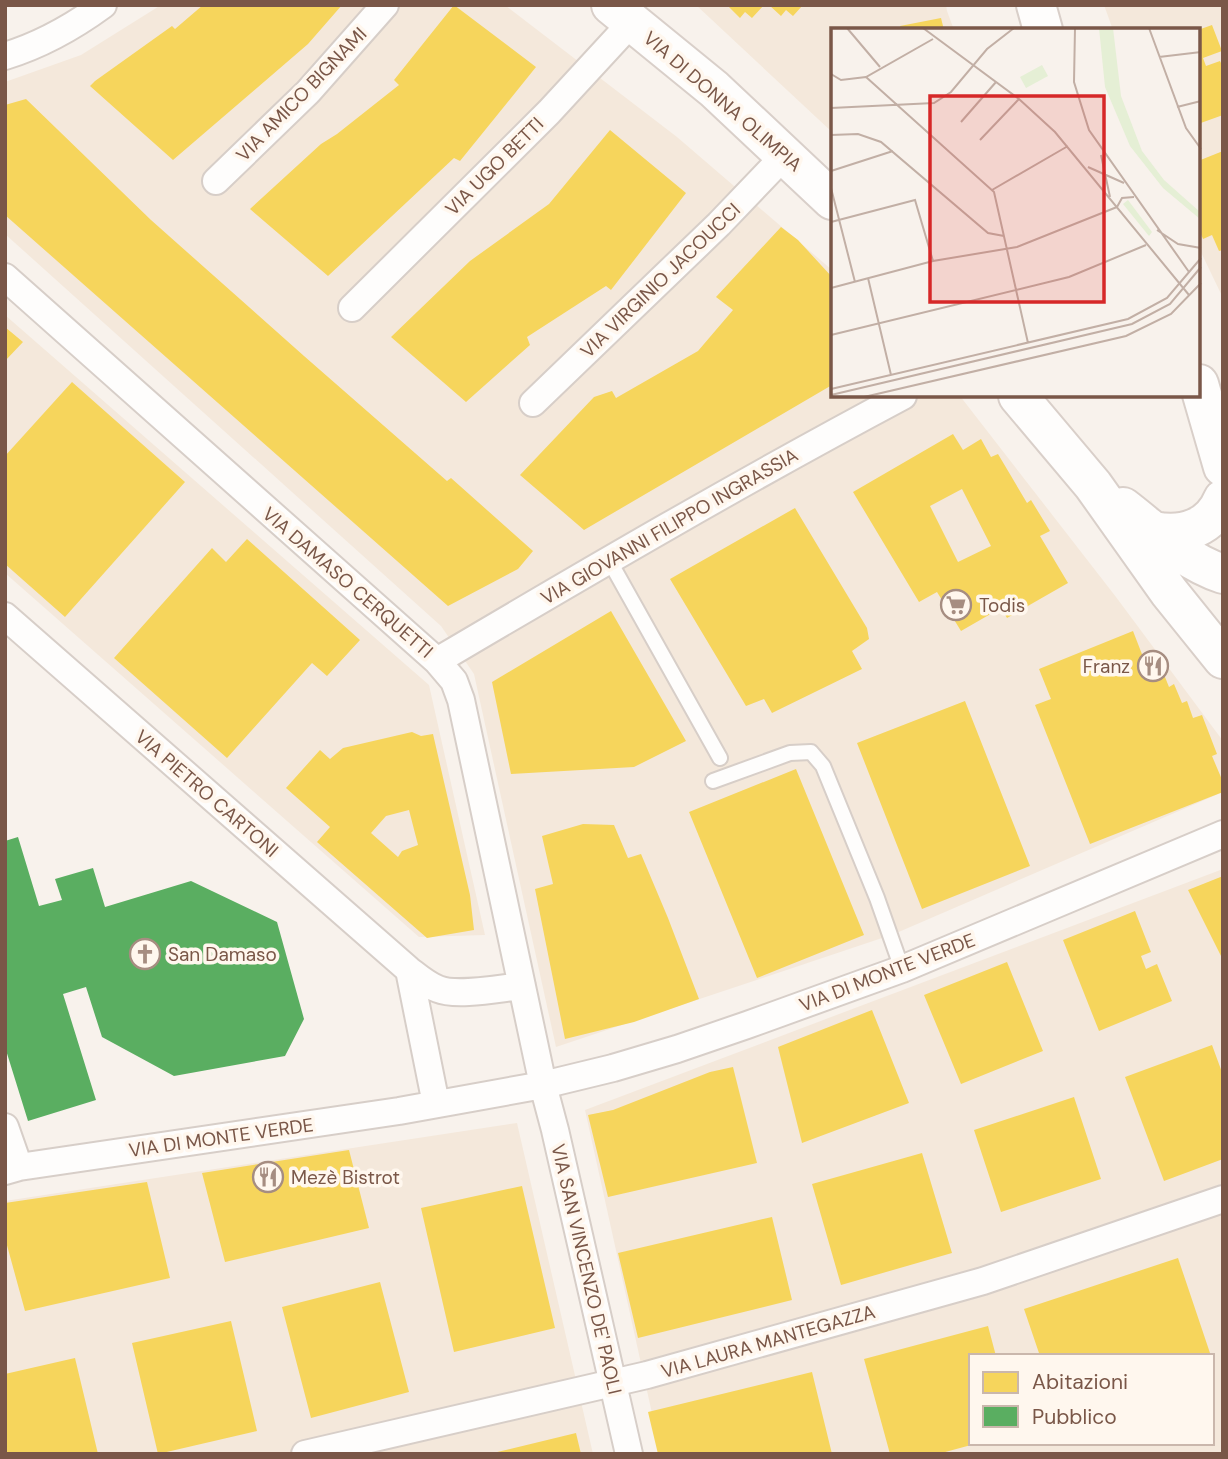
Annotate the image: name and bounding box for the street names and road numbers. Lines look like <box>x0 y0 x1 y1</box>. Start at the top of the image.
street label: VIA AMICO BIGNAMI <box>231 22 372 167</box>
street label: VIA DI DONNA OLIMPIA <box>638 26 808 177</box>
street label: VIA UGO BETTI <box>440 112 549 221</box>
street label: VIA VIRGINIO JACOUCCI <box>575 197 746 363</box>
street label: VIA GIOVANNI FILIPPO INGRASSIA <box>536 442 803 611</box>
street label: VIA DAMASO CERQUETTI <box>257 501 438 663</box>
street label: VIA PIETRO CARTONI <box>130 724 284 863</box>
street label: VIA DI MONTE VERDE <box>796 927 979 1018</box>
street label: VIA DI MONTE VERDE <box>127 1112 315 1163</box>
street label: VIA SAN VINCENZO DE' PAOLI <box>546 1141 628 1397</box>
street label: VIA LAURA MANTEGAZZA <box>658 1299 878 1384</box>

